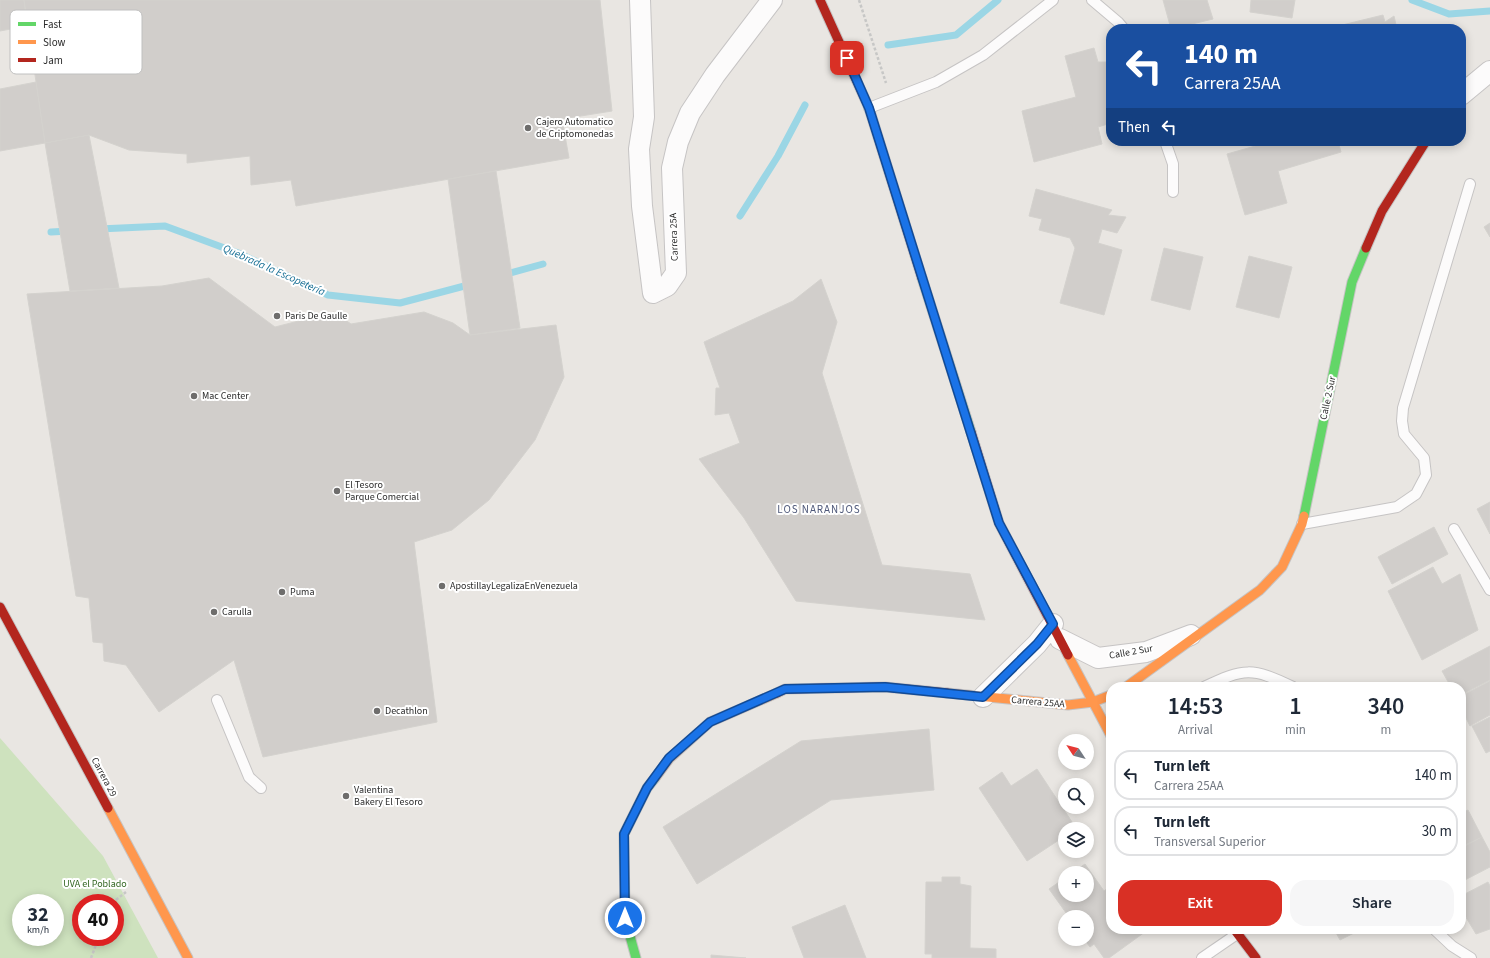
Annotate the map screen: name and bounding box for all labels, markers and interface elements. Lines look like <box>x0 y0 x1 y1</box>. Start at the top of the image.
legend <box>10 10 142 74</box>
text: Fast <box>43 17 62 32</box>
text: 140 m <box>1184 34 1258 74</box>
text: Slow <box>43 35 66 50</box>
icon: left <box>1118 40 1170 92</box>
pin <box>830 41 864 75</box>
icon: arrive <box>836 47 858 69</box>
text: Jam <box>43 53 63 68</box>
text: Carrera 25AA <box>1184 71 1280 96</box>
place label: Cajero Automatico de Criptomonedas <box>536 115 613 141</box>
icon: left <box>1158 116 1180 138</box>
text: Then <box>1118 117 1150 138</box>
marker: Cajero Automatico de Criptomonedas <box>523 123 533 133</box>
street label: Carrera 25A <box>666 212 682 261</box>
water label: Quebrada la Escopetería <box>220 241 328 299</box>
place label: Paris De Gaulle <box>285 309 347 323</box>
marker: Paris De Gaulle <box>272 311 282 321</box>
street label: Calle 2 Sur <box>1317 374 1340 421</box>
place label: Mac Center <box>202 389 249 403</box>
marker: Mac Center <box>189 391 199 401</box>
place label: El Tesoro Parque Comercial <box>345 478 419 504</box>
marker: El Tesoro Parque Comercial <box>332 486 342 496</box>
district label: LOS NARANJOS <box>777 502 861 517</box>
place label: ApostillayLegalizaEnVenezuela <box>450 579 578 593</box>
marker: ApostillayLegalizaEnVenezuela <box>437 581 447 591</box>
place label: Puma <box>290 585 314 599</box>
marker: Puma <box>277 587 287 597</box>
place label: Carulla <box>222 605 252 619</box>
marker: Carulla <box>209 607 219 617</box>
street label: Calle 2 Sur <box>1108 641 1154 663</box>
text: 14:53 <box>1168 689 1223 724</box>
text: 1 <box>1289 689 1302 724</box>
text: 340 <box>1368 689 1404 724</box>
street label: Carrera 25AA <box>1011 693 1066 711</box>
place label: Decathlon <box>385 704 428 718</box>
marker: Decathlon <box>372 706 382 716</box>
text: Arrival <box>1178 721 1213 739</box>
text: min <box>1285 721 1306 739</box>
text: m <box>1381 721 1391 739</box>
north arrow <box>1058 734 1094 770</box>
map controls <box>1058 734 1094 946</box>
street label: Carrera 29 <box>88 755 120 799</box>
text: Turn left <box>1154 756 1210 777</box>
icon: left <box>1120 764 1142 786</box>
text: 140 m <box>1414 765 1452 786</box>
text: Carrera 25AA <box>1154 777 1224 795</box>
button: search <box>1058 778 1094 814</box>
place label: Valentina Bakery El Tesoro <box>354 783 423 809</box>
marker: Valentina Bakery El Tesoro <box>341 791 351 801</box>
text: Turn left <box>1154 812 1210 833</box>
icon: left <box>1120 820 1142 842</box>
text: 30 m <box>1422 821 1452 842</box>
button: layers <box>1058 822 1094 858</box>
text: Transversal Superior <box>1154 833 1265 851</box>
button: + <box>1058 866 1094 902</box>
park label: UVA el Poblado <box>63 877 127 891</box>
button: Exit <box>1118 880 1282 926</box>
button: Share <box>1290 880 1454 926</box>
speed limit sign: 40 <box>72 894 124 946</box>
position arrow <box>604 897 646 939</box>
text: 32 <box>27 901 49 929</box>
button: − <box>1058 910 1094 946</box>
text: km/h <box>27 923 49 937</box>

